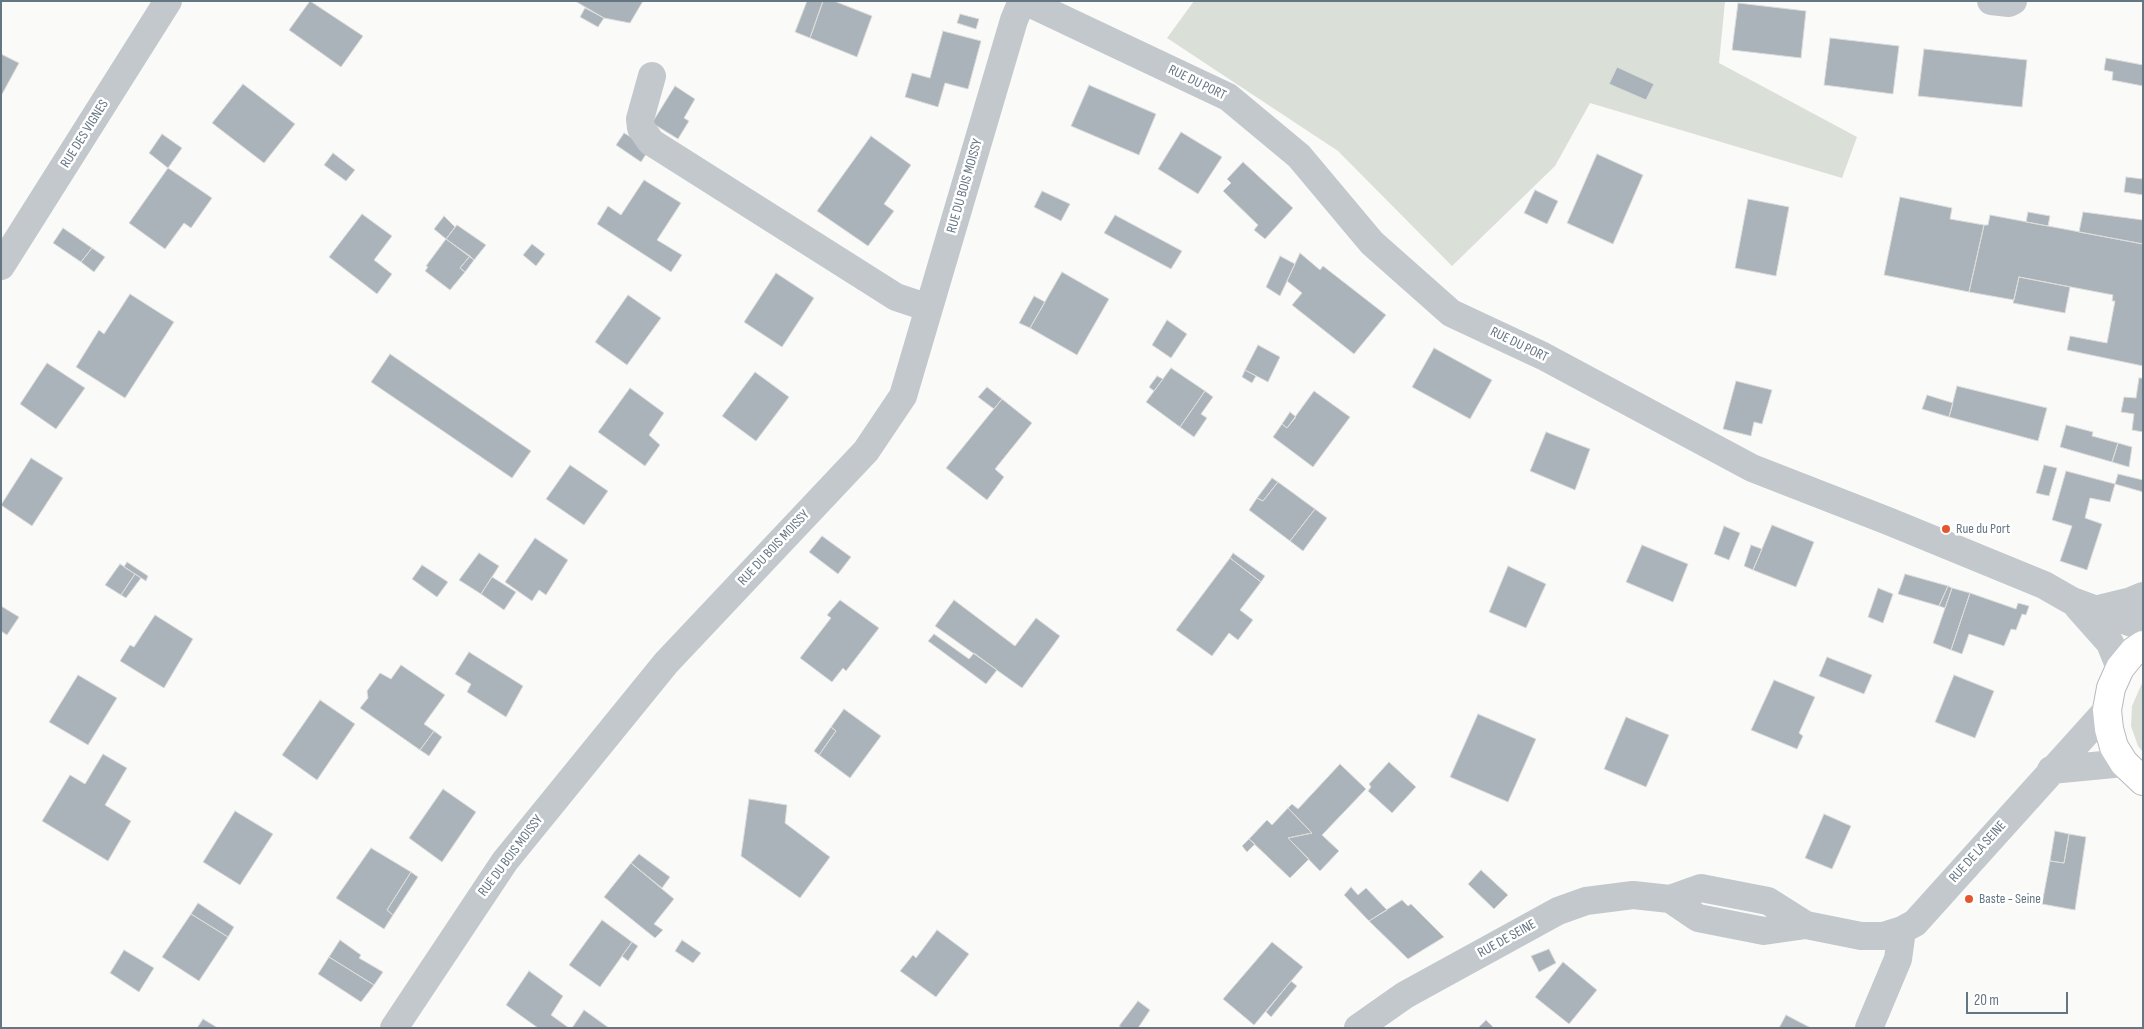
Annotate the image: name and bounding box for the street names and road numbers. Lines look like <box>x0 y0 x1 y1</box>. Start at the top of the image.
street label: RUE DU PORT <box>1165 62 1229 104</box>
street label: RUE DES VIGNES <box>57 97 113 171</box>
street label: RUE DU BOIS MOISSY <box>944 137 986 235</box>
street label: RUE DU PORT <box>1487 324 1551 366</box>
street label: RUE DU BOIS MOISSY <box>735 507 813 589</box>
street label: RUE DU BOIS MOISSY <box>475 812 547 900</box>
street label: RUE DE LA SEINE <box>1946 818 2010 886</box>
street label: RUE DE SEINE <box>1475 916 1539 962</box>

